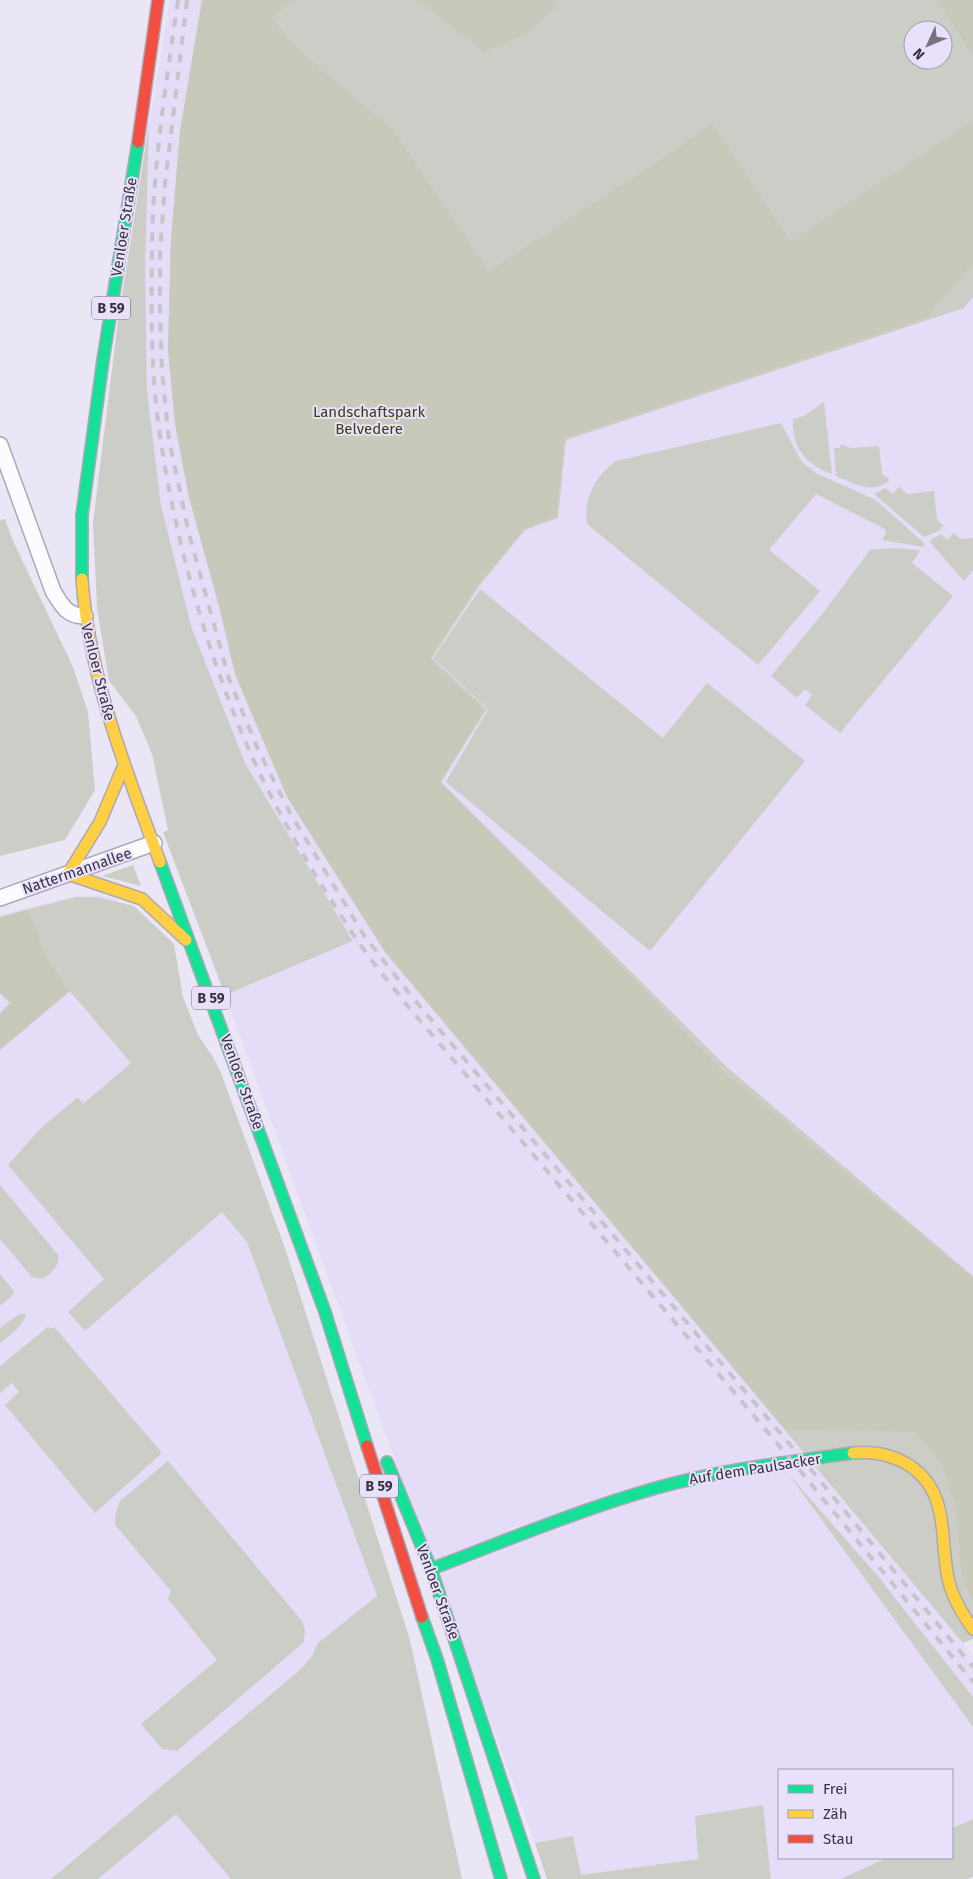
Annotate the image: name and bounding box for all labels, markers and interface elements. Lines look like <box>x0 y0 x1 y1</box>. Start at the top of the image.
north arrow <box>903 20 953 70</box>
text: N <box>910 44 928 63</box>
street label: Venloer Straße <box>107 176 141 278</box>
road number: B 59 <box>92 296 130 320</box>
park label: Landschaftspark Belvedere <box>313 403 425 438</box>
street label: Venloer Straße <box>77 621 119 723</box>
street label: Nattermannallee <box>20 844 134 898</box>
road number: B 59 <box>192 986 230 1010</box>
street label: Venloer Straße <box>216 1032 268 1132</box>
street label: Auf dem Paulsacker <box>688 1450 822 1488</box>
road number: B 59 <box>360 1474 398 1498</box>
street label: Venloer Straße <box>412 1542 464 1642</box>
legend <box>778 1769 953 1859</box>
text: Frei <box>823 1780 848 1798</box>
text: Zäh <box>823 1805 848 1823</box>
text: Stau <box>823 1830 853 1848</box>

